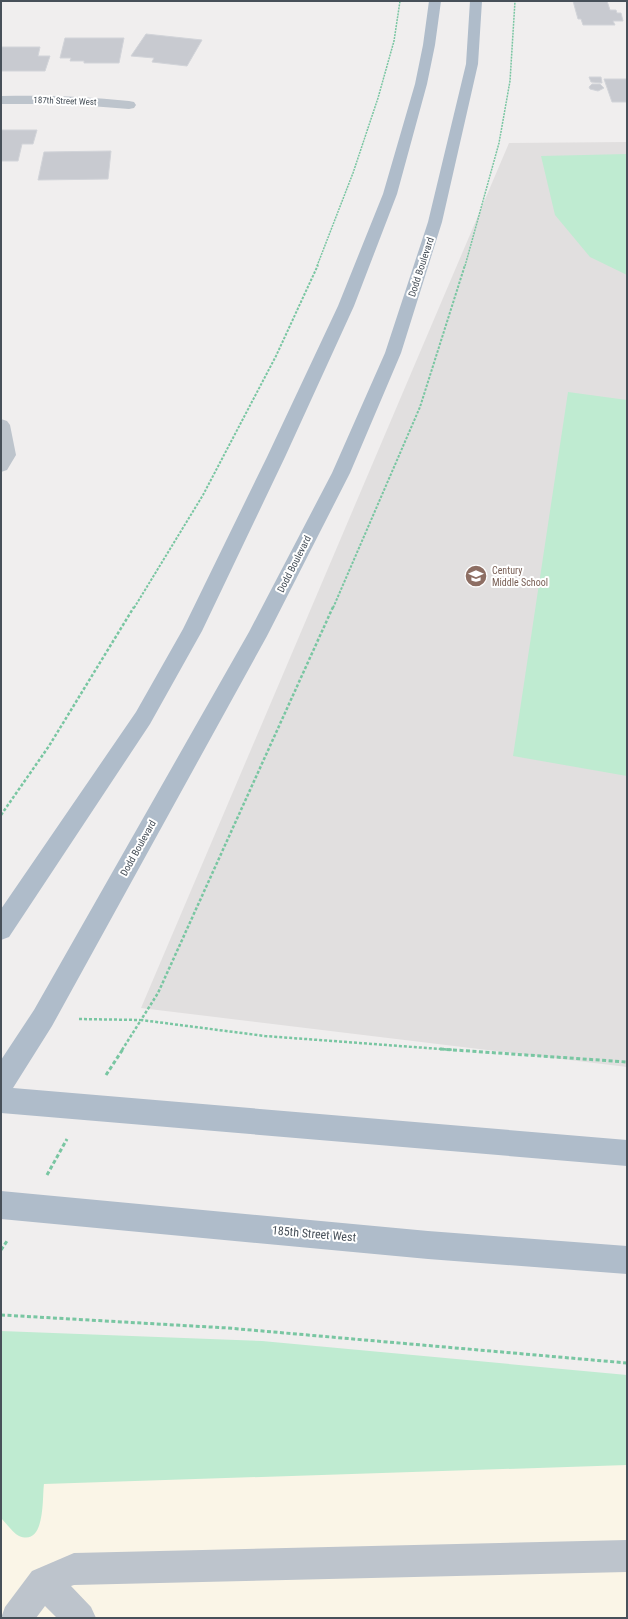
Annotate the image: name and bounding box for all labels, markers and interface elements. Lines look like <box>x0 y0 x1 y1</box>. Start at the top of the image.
street label: 187th Street West <box>33 95 97 107</box>
street label: Dodd Boulevard <box>406 236 436 298</box>
street label: Dodd Boulevard <box>275 534 313 594</box>
school or university icon: Century Middle School <box>463 563 489 589</box>
place label: Century Middle School <box>492 565 548 588</box>
street label: Dodd Boulevard <box>118 818 158 878</box>
street label: 185th Street West <box>271 1223 357 1245</box>

